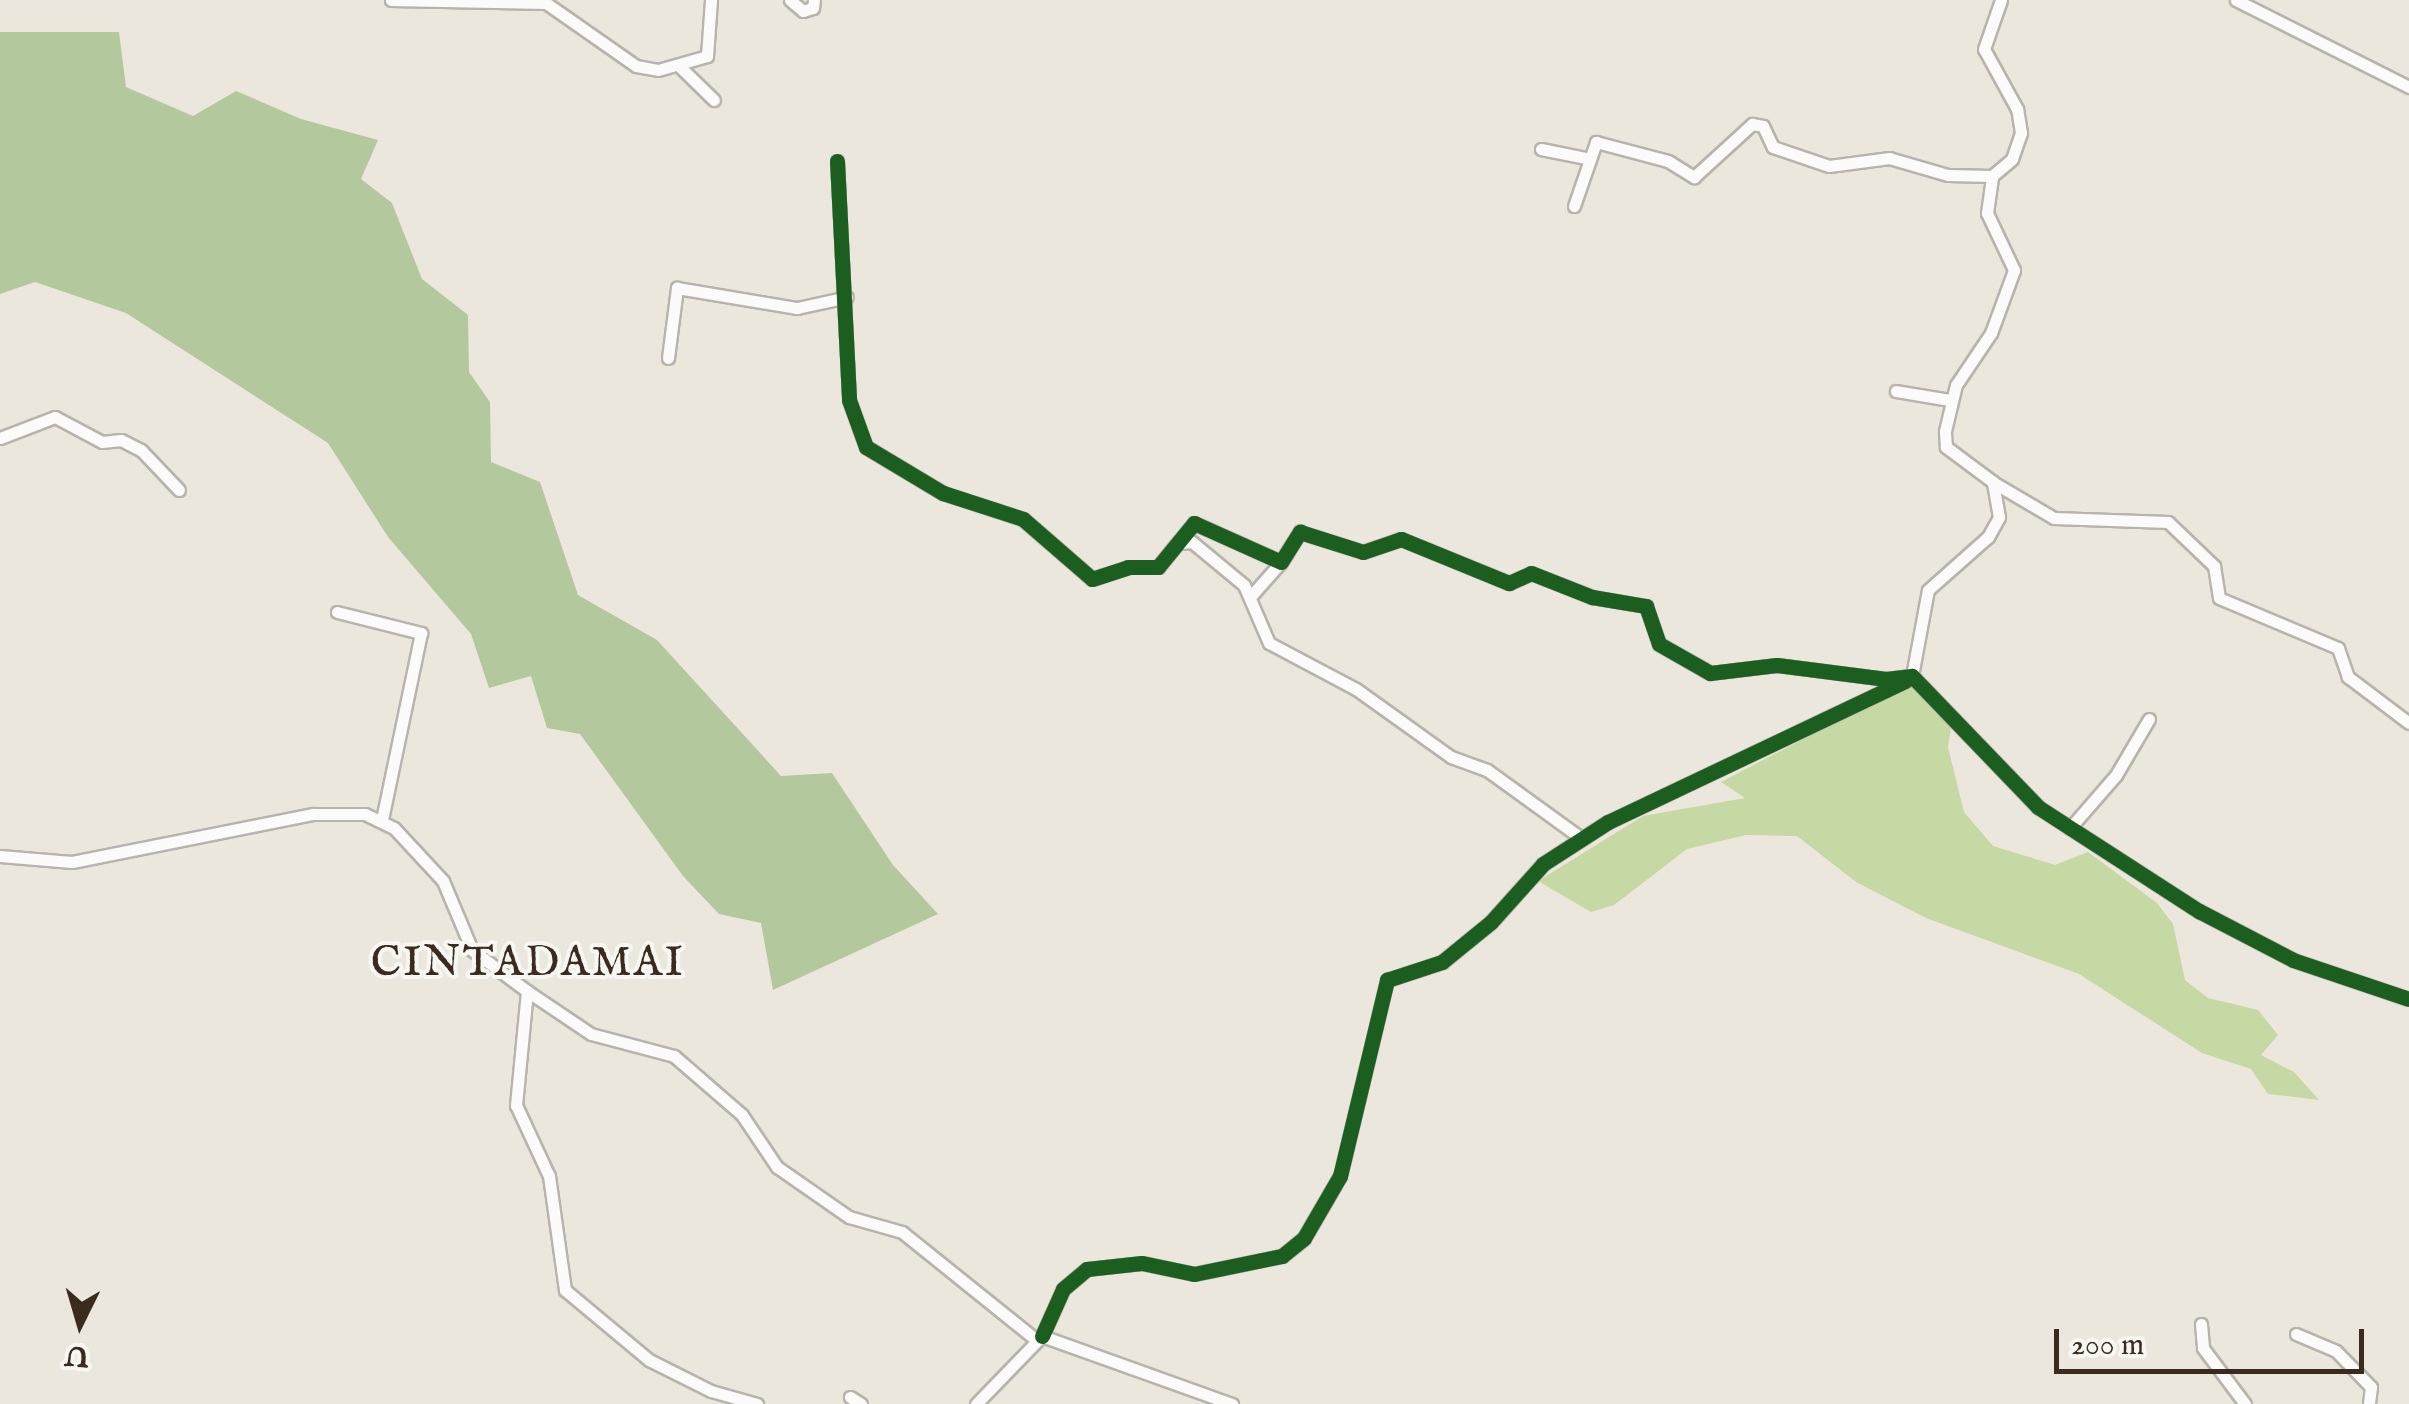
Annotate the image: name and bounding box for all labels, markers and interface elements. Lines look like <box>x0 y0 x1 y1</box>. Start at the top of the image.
district label: CINTADAMAI <box>371 939 685 989</box>
north arrow <box>30 1274 130 1374</box>
scale bar <box>2059 1309 2369 1371</box>
text: 200 m <box>2071 1327 2144 1365</box>
text: U <box>64 1336 91 1373</box>

